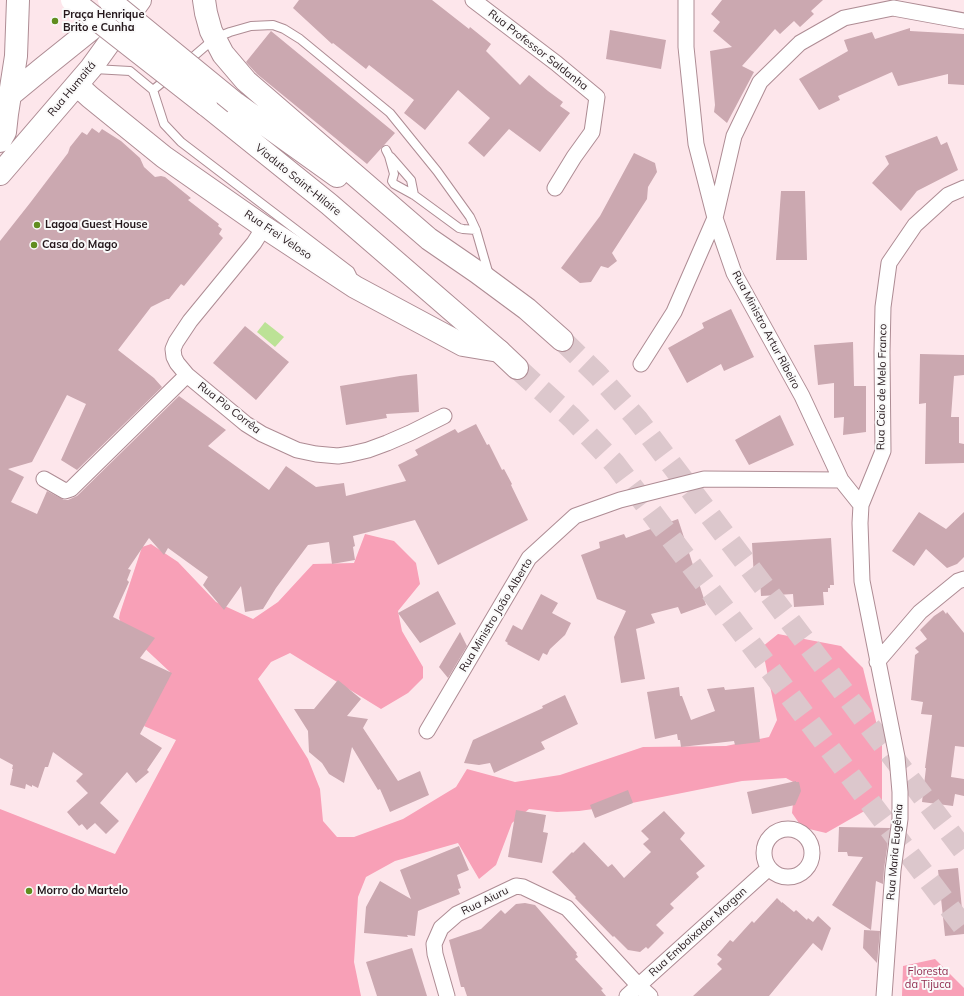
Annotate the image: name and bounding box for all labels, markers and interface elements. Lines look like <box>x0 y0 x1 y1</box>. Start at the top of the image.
street label: Rua Professor Saldanha <box>485 7 591 93</box>
place label: Praça Henrique Brito e Cunha <box>63 8 144 34</box>
marker: Praça Henrique Brito e Cunha <box>50 16 60 26</box>
street label: Rua Humaitá <box>45 59 99 119</box>
street label: Viaduto Saint-Hilaire <box>252 141 344 219</box>
street label: Rua Frei Veloso <box>242 208 314 262</box>
place label: Lagoa Guest House <box>45 218 148 232</box>
marker: Lagoa Guest House <box>32 220 42 230</box>
place label: Casa do Mago <box>42 238 118 252</box>
marker: Casa do Mago <box>29 240 39 250</box>
street label: Rua Ministro Artur Ribeiro <box>729 269 803 391</box>
street label: Rua Caio de Melo Franco <box>874 324 890 450</box>
street label: Rua Pio Corrêa <box>195 379 263 437</box>
street label: Rua Ministro João Alberto <box>457 556 535 674</box>
street label: Rua Maria Eugênia <box>884 803 906 901</box>
place label: Morro do Martelo <box>37 884 128 898</box>
street label: Rua Aiuru <box>459 884 511 918</box>
street label: Rua Embaixador Morgan <box>646 885 750 979</box>
marker: Morro do Martelo <box>24 886 34 896</box>
park label: Floresta da Tijuca <box>905 965 951 991</box>

